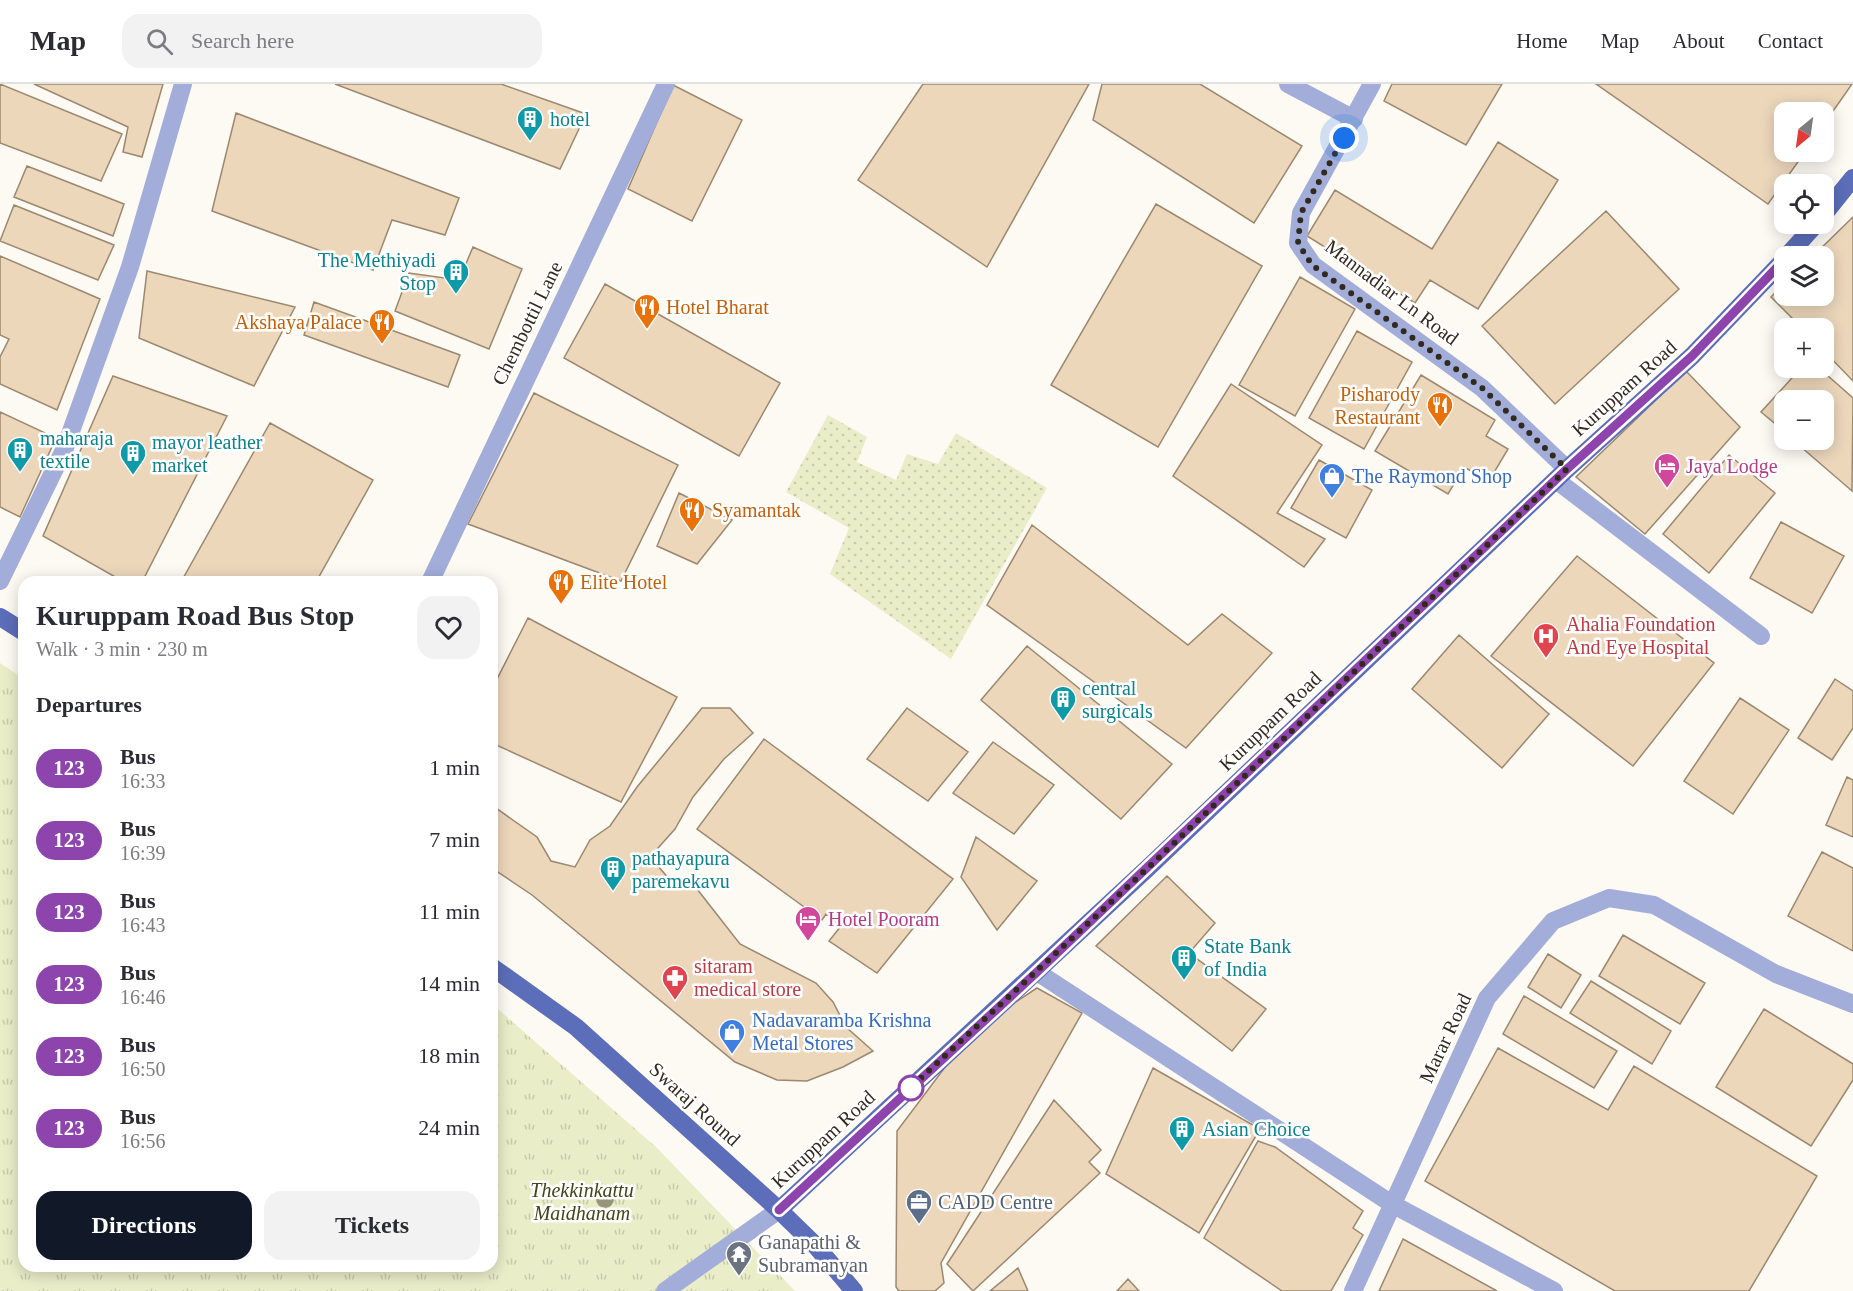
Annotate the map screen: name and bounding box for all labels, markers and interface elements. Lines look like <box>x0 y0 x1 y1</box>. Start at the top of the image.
search box <box>122 14 542 68</box>
text: Map <box>30 25 86 56</box>
icon: search <box>143 25 176 58</box>
text: Search here <box>191 28 294 53</box>
text: Home <box>1516 29 1568 53</box>
text: Map <box>1601 29 1639 53</box>
text: About <box>1672 29 1725 53</box>
text: Contact <box>1758 29 1823 53</box>
north arrow <box>1774 102 1834 162</box>
map controls <box>1774 102 1834 450</box>
building icon: hotel <box>515 104 545 142</box>
place label: hotel <box>550 108 590 130</box>
your location <box>1329 123 1359 153</box>
button: locate <box>1774 174 1834 234</box>
street label: Mannadiar Ln Road <box>1321 235 1463 349</box>
button: layers <box>1774 246 1834 306</box>
place label: The Methiyadi Stop <box>318 249 436 295</box>
building icon: The Methiyadi Stop <box>441 257 471 295</box>
street label: Chembottil Lane <box>488 257 567 388</box>
restaurant icon: Hotel Bharat <box>632 292 662 330</box>
place label: Hotel Bharat <box>666 296 769 318</box>
restaurant icon: Akshaya Palace <box>367 307 397 345</box>
place label: Akshaya Palace <box>235 311 362 334</box>
button: + <box>1774 318 1834 378</box>
street label: Kuruppam Road <box>1567 335 1681 441</box>
place label: Pisharody Restaurant <box>1334 383 1420 428</box>
restaurant icon: Pisharody Restaurant <box>1425 390 1455 428</box>
button: − <box>1774 390 1834 450</box>
place label: maharaja textile <box>40 427 113 472</box>
place label: mayor leather market <box>152 431 263 476</box>
building icon: maharaja textile <box>5 435 35 473</box>
building icon: mayor leather market <box>118 438 148 476</box>
hotel icon: Jaya Lodge <box>1652 451 1682 489</box>
place label: Jaya Lodge <box>1686 455 1778 478</box>
shop icon: The Raymond Shop <box>1317 461 1347 499</box>
place label: The Raymond Shop <box>1352 465 1512 488</box>
restaurant icon: Syamantak <box>677 495 707 533</box>
place label: Syamantak <box>712 499 801 522</box>
restaurant icon: Elite Hotel <box>546 567 576 605</box>
place label: Elite Hotel <box>580 571 668 593</box>
button: heart <box>417 596 480 659</box>
text: Kuruppam Road Bus Stop <box>36 600 354 631</box>
place label: Ahalia Foundation And Eye Hospital <box>1566 613 1715 659</box>
hospital icon: Ahalia Foundation And Eye Hospital <box>1531 621 1561 659</box>
text: Walk · 3 min · 230 m <box>36 638 208 660</box>
street label: Kuruppam Road <box>1215 667 1326 776</box>
place label: central surgicals <box>1082 677 1153 723</box>
building icon: central surgicals <box>1048 684 1078 722</box>
text: Departures <box>36 692 142 717</box>
text: Bus <box>120 744 155 769</box>
text: 1 min <box>429 755 480 780</box>
text: 123 <box>53 756 85 780</box>
text: 16:33 <box>120 770 166 792</box>
text: Bus <box>120 816 155 841</box>
text: 7 min <box>429 827 480 852</box>
text: 123 <box>53 828 85 852</box>
text: 16:39 <box>120 842 166 864</box>
place label: pathayapura paremekavu <box>632 847 730 893</box>
building icon: pathayapura paremekavu <box>598 854 628 892</box>
text: Bus <box>120 888 155 913</box>
text: 11 min <box>419 899 480 924</box>
text: 123 <box>53 900 85 924</box>
hotel icon: Hotel Pooram <box>793 904 823 942</box>
place label: Hotel Pooram <box>828 908 940 930</box>
text: 16:43 <box>120 914 166 936</box>
place label: State Bank of India <box>1204 935 1291 980</box>
building icon: State Bank of India <box>1169 943 1199 981</box>
place label: sitaram medical store <box>694 955 801 1000</box>
text: Bus <box>120 960 155 985</box>
pharmacy icon: sitaram medical store <box>660 963 690 1001</box>
text: 14 min <box>418 971 480 996</box>
text: 123 <box>53 972 85 996</box>
text: 16:46 <box>120 986 166 1008</box>
street label: Marar Road <box>1415 990 1475 1086</box>
place label: Nadavaramba Krishna Metal Stores <box>752 1009 931 1054</box>
shop icon: Nadavaramba Krishna Metal Stores <box>717 1017 747 1055</box>
text: Bus <box>120 1032 155 1057</box>
text: 18 min <box>418 1043 480 1068</box>
text: 123 <box>53 1044 85 1068</box>
text: 16:50 <box>120 1058 166 1080</box>
street label: Swaraj Round <box>645 1058 745 1151</box>
unlabelled marker <box>898 1075 924 1101</box>
street label: Kuruppam Road <box>767 1086 880 1193</box>
text: Bus <box>120 1104 155 1129</box>
building icon: Asian Choice <box>1167 1114 1197 1152</box>
text: 24 min <box>418 1115 480 1140</box>
text: 123 <box>53 1116 85 1140</box>
place label: Asian Choice <box>1202 1118 1310 1140</box>
text: 16:56 <box>120 1130 166 1152</box>
park label: Thekkinkattu Maidhanam <box>530 1179 634 1224</box>
office icon: CADD Centre <box>904 1187 934 1225</box>
button: Directions <box>36 1191 252 1260</box>
button: Tickets <box>264 1191 480 1260</box>
place label: CADD Centre <box>938 1191 1053 1213</box>
place label: Ganapathi & Subramanyan <box>758 1231 868 1277</box>
temple icon: Ganapathi & Subramanyan <box>724 1239 754 1277</box>

